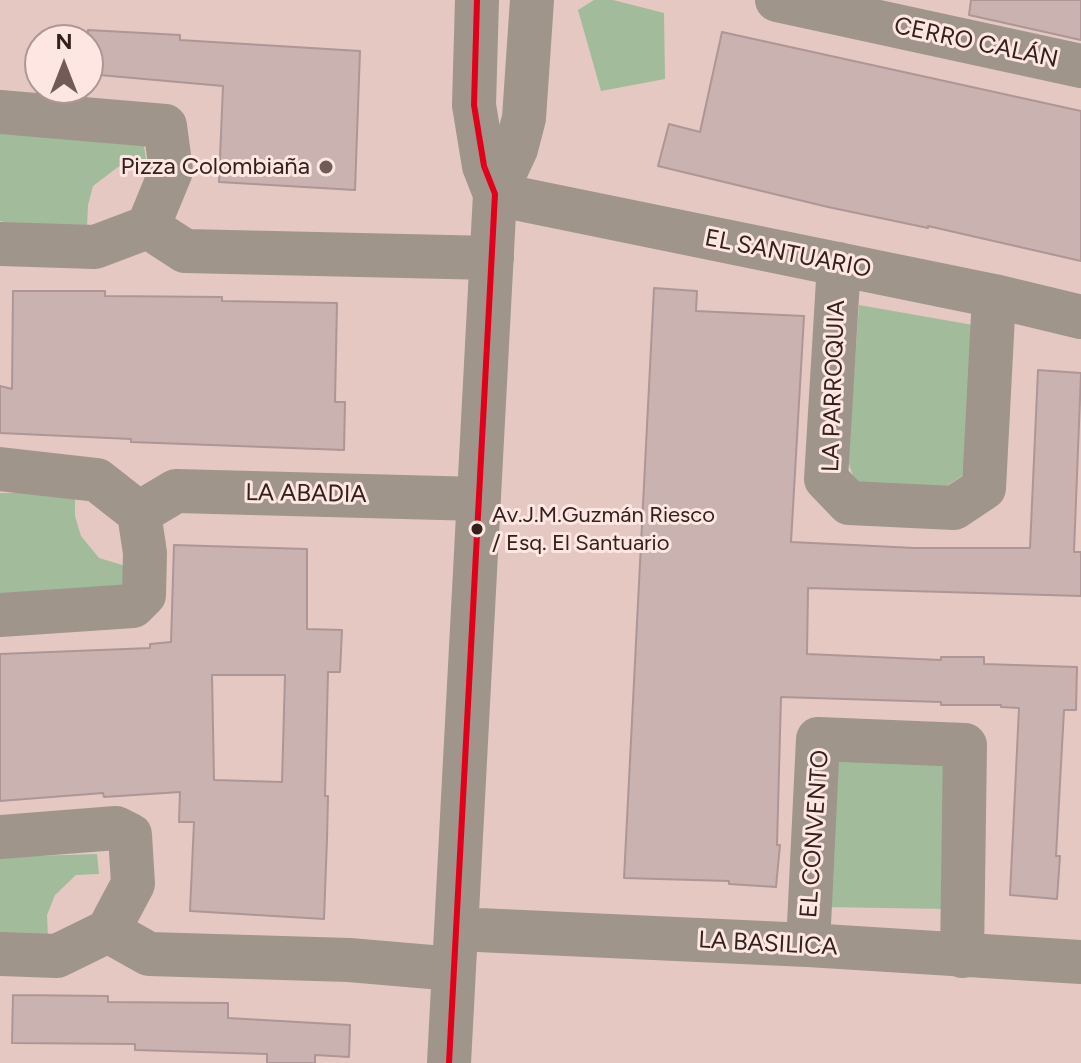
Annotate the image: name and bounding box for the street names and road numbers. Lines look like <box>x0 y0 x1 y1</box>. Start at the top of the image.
street label: CERRO CALÁN <box>891 12 1061 74</box>
street label: EL SANTUARIO <box>702 224 874 284</box>
street label: LA PARROQUIA <box>817 300 851 472</box>
street label: LA ABADIA <box>245 479 367 509</box>
street label: EL CONVENTO <box>795 749 835 919</box>
street label: LA BASILICA <box>698 926 838 962</box>

